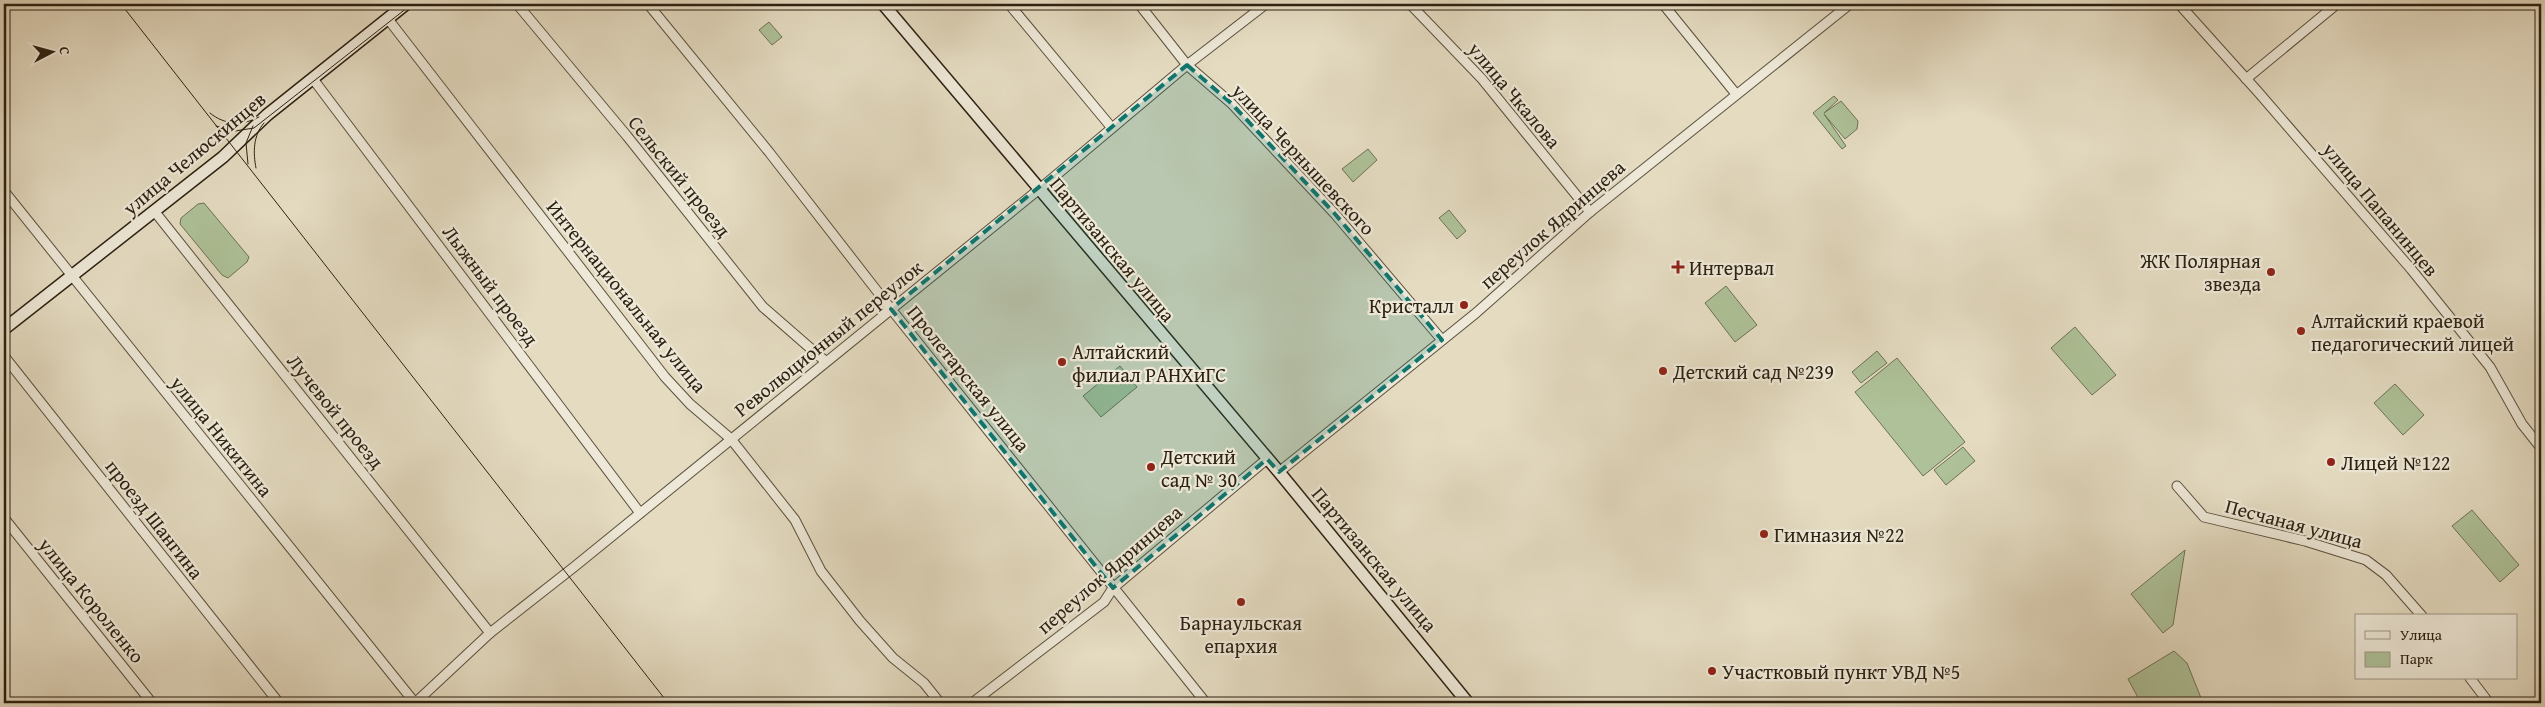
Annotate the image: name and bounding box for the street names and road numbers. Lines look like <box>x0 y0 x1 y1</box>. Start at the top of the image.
street label: улица Чкалова <box>1461 35 1569 155</box>
street label: улица Чернышевского <box>1225 76 1382 242</box>
street label: улица Челюскинцев <box>115 84 272 222</box>
street label: Сельский проезд <box>622 109 738 243</box>
street label: улица Папанинцев <box>2316 135 2446 282</box>
street label: переулок Ядринцева <box>1473 152 1631 295</box>
street label: Партизанская улица <box>1043 170 1183 328</box>
street label: Интернациональная улица <box>540 193 714 399</box>
street label: Лыжный проезд <box>436 219 546 352</box>
street label: Революционный переулок <box>727 252 929 423</box>
street label: Пролетарская улица <box>901 298 1038 458</box>
street label: Лучевой проезд <box>281 347 392 475</box>
street label: улица Никитина <box>163 368 280 503</box>
street label: проезд Шангина <box>99 453 211 585</box>
street label: Партизанская улица <box>1305 480 1445 638</box>
street label: Песчаная улица <box>2222 491 2366 555</box>
street label: переулок Ядринцева <box>1030 497 1188 640</box>
street label: улица Короленко <box>31 530 152 669</box>

